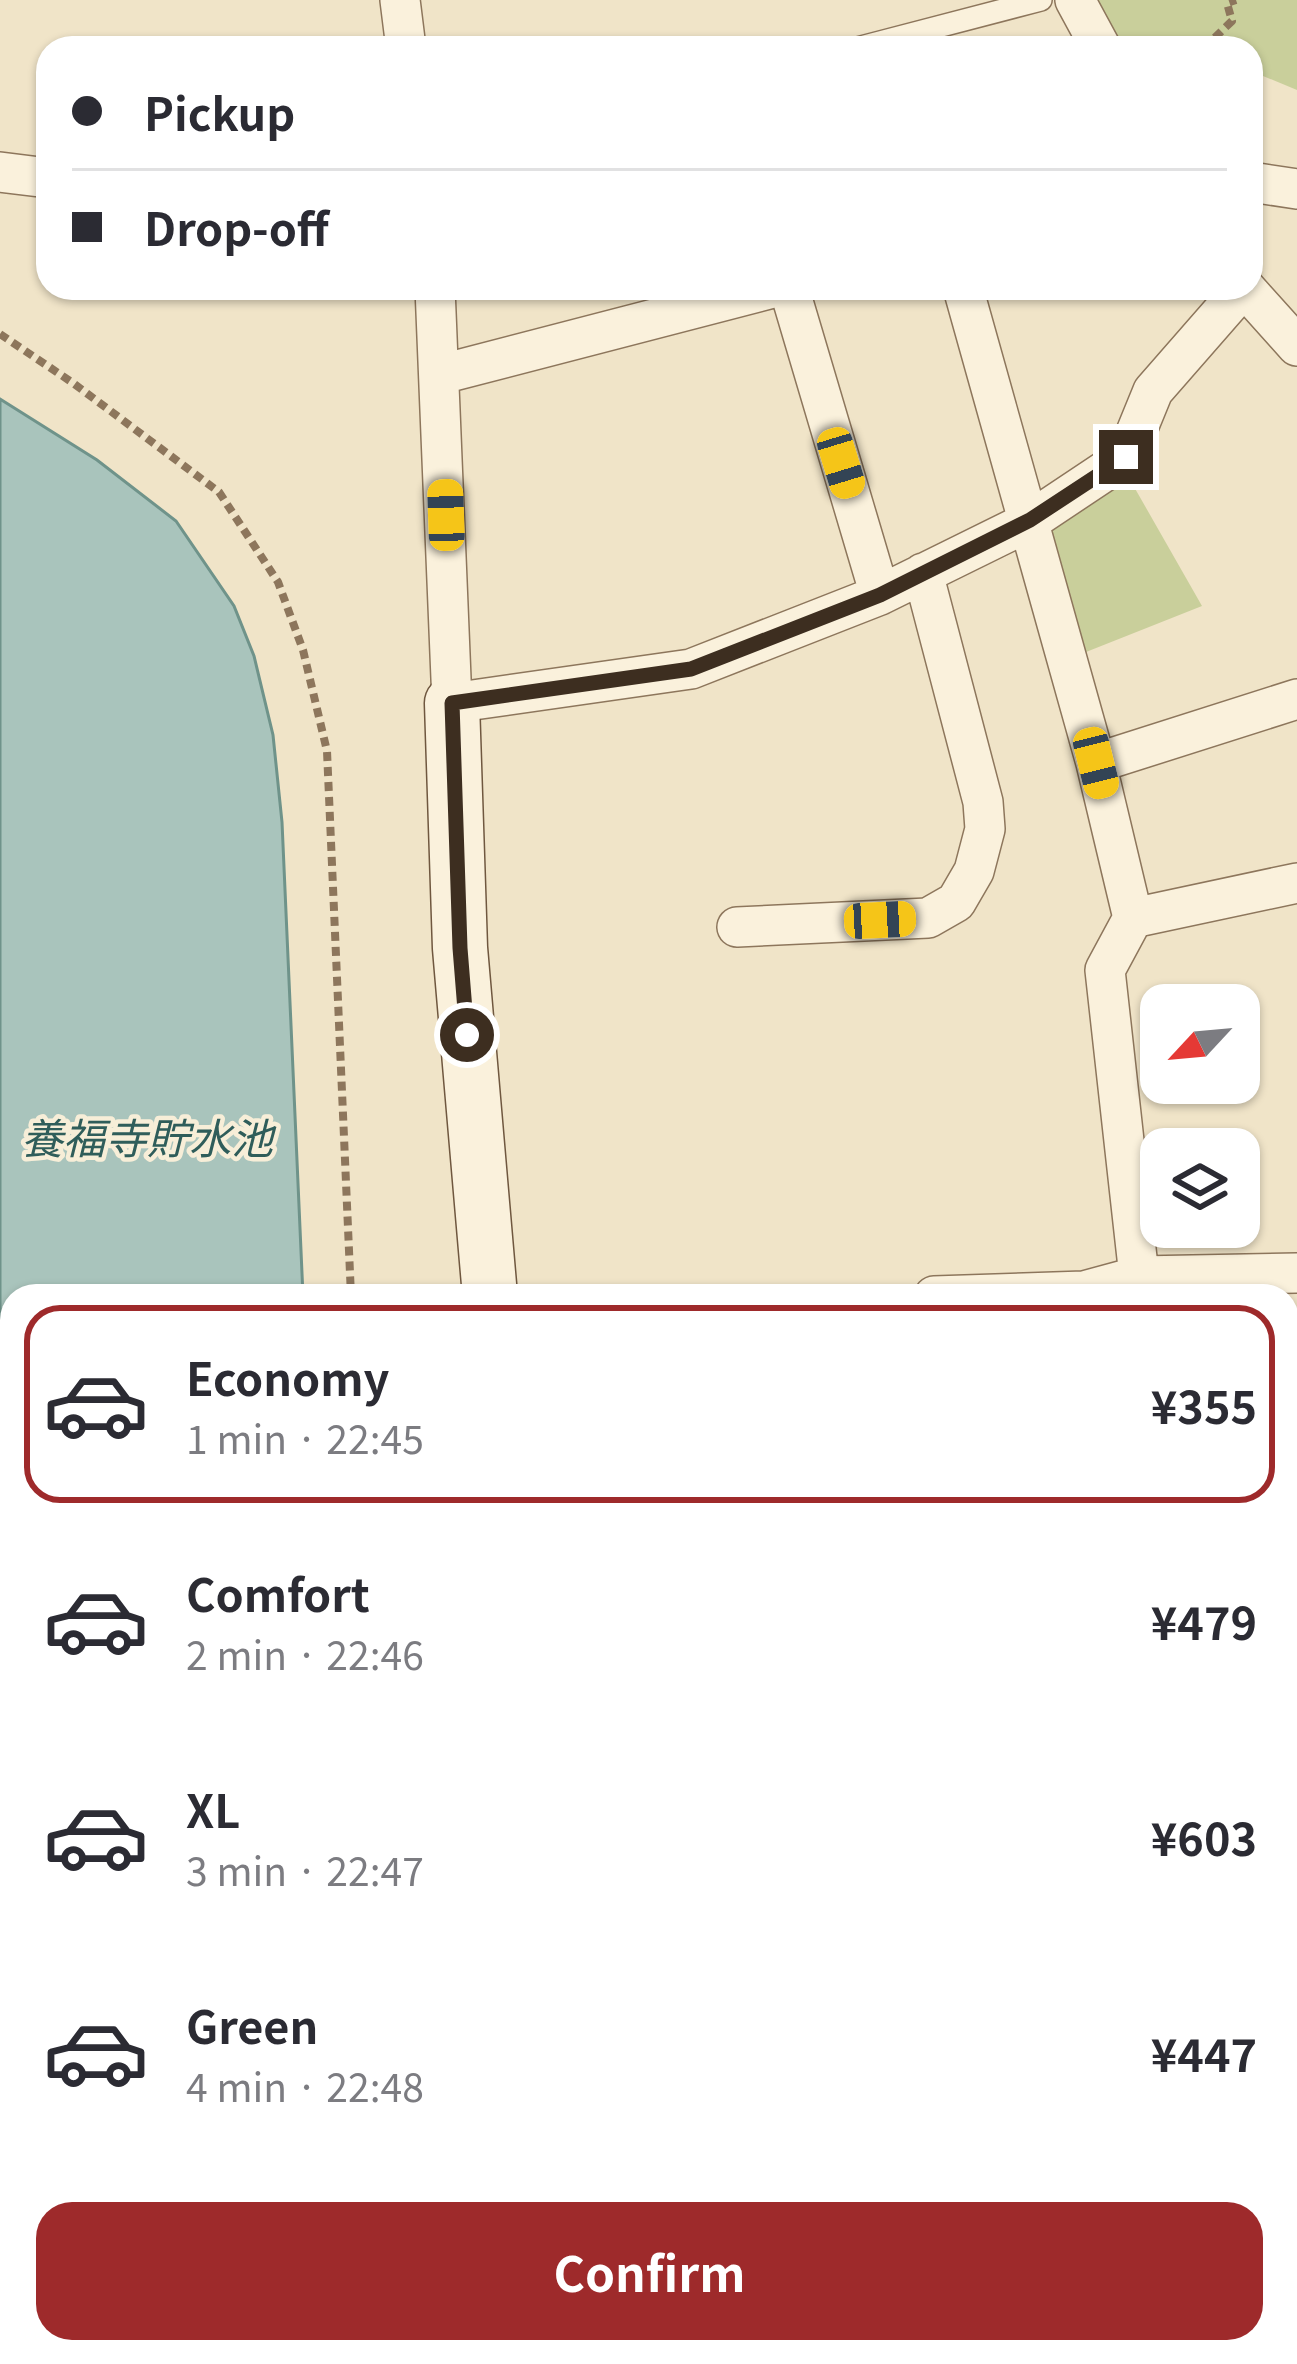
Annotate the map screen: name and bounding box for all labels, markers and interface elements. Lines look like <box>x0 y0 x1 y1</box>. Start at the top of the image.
text: Pickup <box>144 79 295 144</box>
text: Drop-off <box>144 194 329 259</box>
car <box>813 423 869 503</box>
route end <box>1099 430 1153 484</box>
car <box>427 478 465 552</box>
car <box>1070 724 1122 802</box>
car <box>843 900 917 940</box>
north arrow <box>1140 984 1260 1104</box>
map controls <box>1140 984 1260 1248</box>
route start <box>440 1008 494 1062</box>
water label: 養福寺貯水池 <box>21 1105 277 1166</box>
button: layers <box>1140 1128 1260 1248</box>
text: Economy <box>186 1344 389 1409</box>
icon: car <box>42 1350 150 1458</box>
text: ¥355 <box>1151 1372 1257 1437</box>
text: 1 min · 22:45 <box>186 1409 424 1465</box>
text: Comfort <box>186 1560 370 1625</box>
icon: car <box>42 1566 150 1674</box>
text: ¥479 <box>1151 1588 1257 1653</box>
text: 2 min · 22:46 <box>186 1625 424 1681</box>
text: XL <box>186 1776 240 1841</box>
icon: car <box>42 1782 150 1890</box>
text: ¥603 <box>1151 1804 1257 1869</box>
text: 3 min · 22:47 <box>186 1841 424 1897</box>
text: Green <box>186 1992 318 2057</box>
icon: car <box>42 1998 150 2106</box>
text: ¥447 <box>1151 2020 1257 2085</box>
text: 4 min · 22:48 <box>186 2057 424 2113</box>
button: Confirm <box>36 2202 1263 2340</box>

